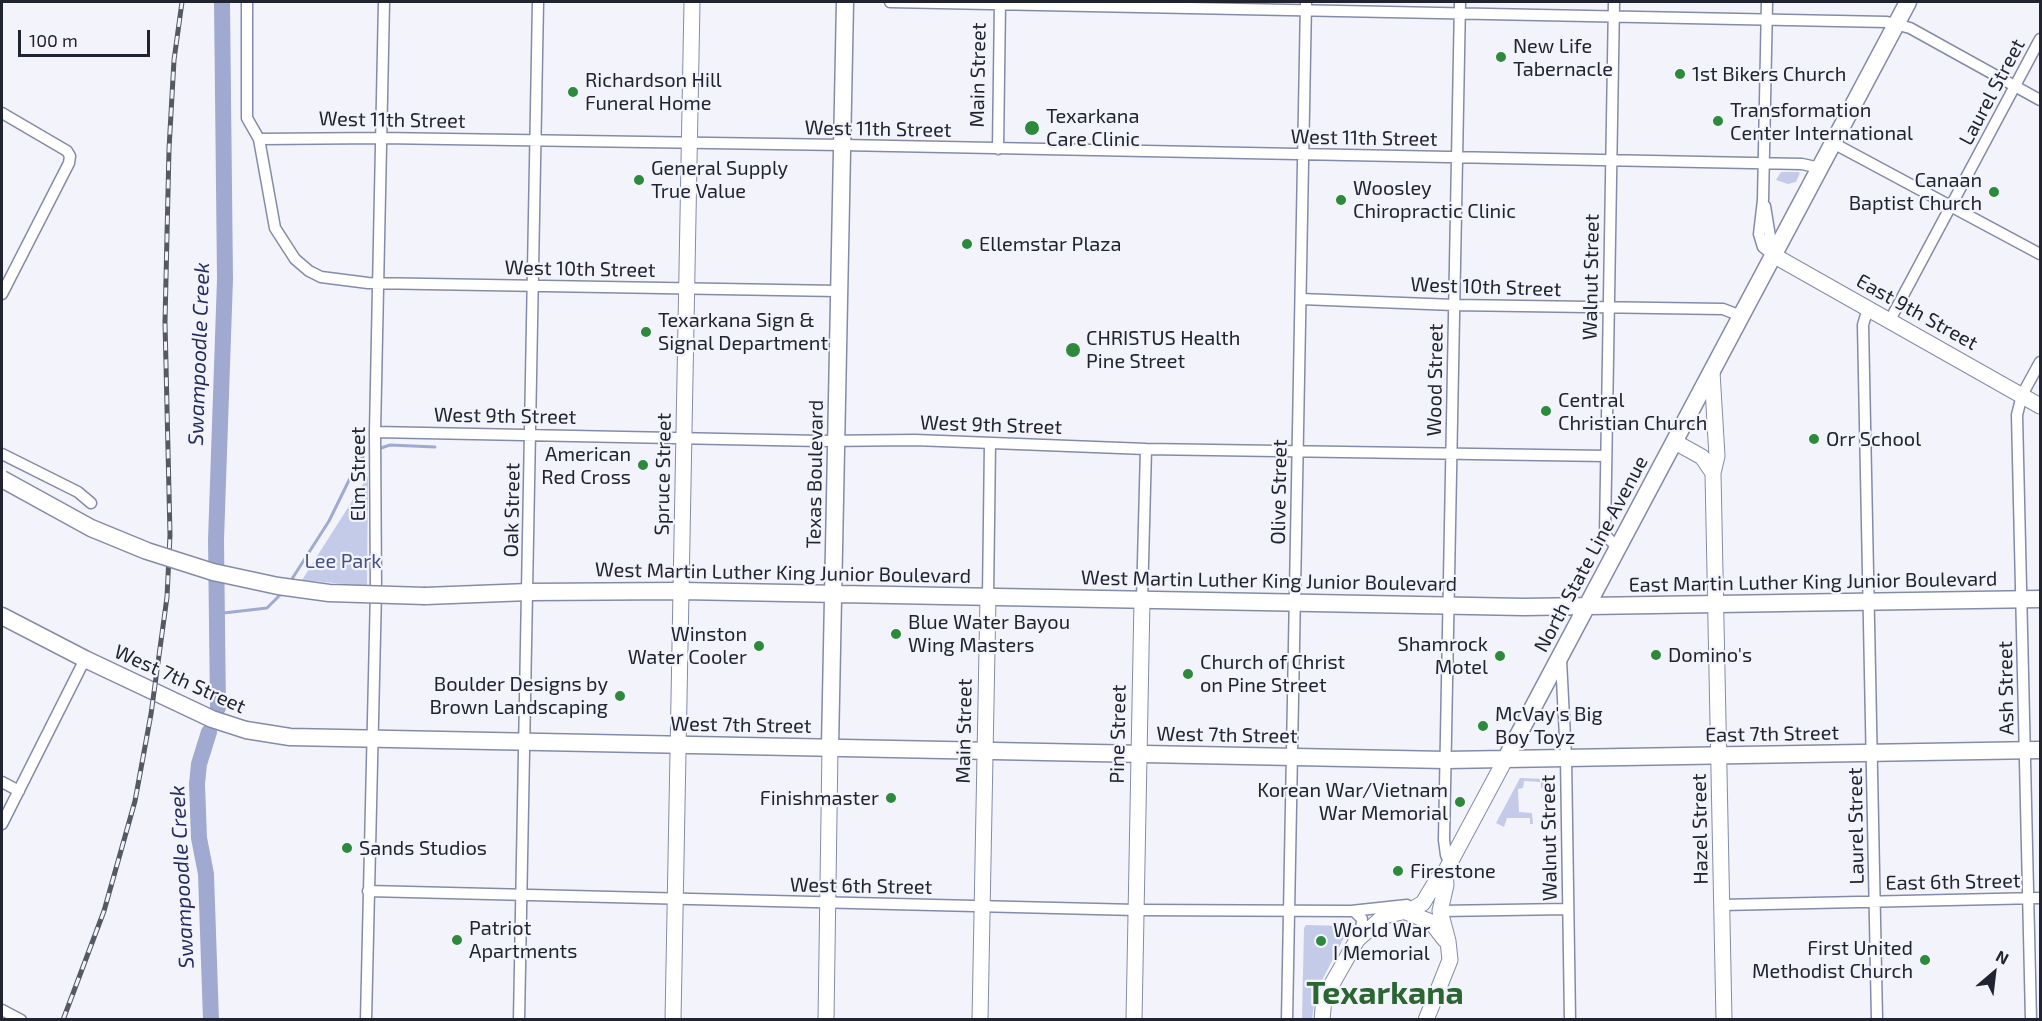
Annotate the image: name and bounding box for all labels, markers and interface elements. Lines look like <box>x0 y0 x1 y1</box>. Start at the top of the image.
scale bar <box>21 18 153 56</box>
street label: Main Street <box>965 22 991 128</box>
text: 100 m <box>29 29 78 51</box>
place label: New Life Tabernacle <box>1513 34 1613 81</box>
street label: Laurel Street <box>1954 35 2030 149</box>
marker: New Life Tabernacle <box>1494 50 1508 64</box>
place label: 1st Bikers Church <box>1692 62 1846 86</box>
marker: 1st Bikers Church <box>1673 67 1687 81</box>
place label: Richardson Hill Funeral Home <box>585 68 722 115</box>
marker: Richardson Hill Funeral Home <box>566 85 580 99</box>
place label: Transformation Center International <box>1730 98 1913 145</box>
place label: Texarkana Care Clinic <box>1046 104 1140 151</box>
street label: West 11th Street <box>318 107 466 133</box>
marker: Transformation Center International <box>1711 114 1725 128</box>
street label: West 11th Street <box>804 116 952 142</box>
marker: Texarkana Care Clinic <box>1023 119 1041 137</box>
street label: West 11th Street <box>1290 125 1438 151</box>
place label: General Supply True Value <box>651 156 788 203</box>
place label: Canaan Baptist Church <box>1849 168 1982 215</box>
marker: General Supply True Value <box>632 173 646 187</box>
place label: Woosley Chiropractic Clinic <box>1353 176 1516 223</box>
marker: Canaan Baptist Church <box>1987 185 2001 199</box>
marker: Woosley Chiropractic Clinic <box>1334 193 1348 207</box>
street label: Walnut Street <box>1578 214 1604 340</box>
place label: Ellemstar Plaza <box>979 232 1121 256</box>
marker: Ellemstar Plaza <box>960 237 974 251</box>
street label: West 10th Street <box>504 256 656 282</box>
water label: Swampoodle Creek <box>183 262 215 446</box>
street label: East 9th Street <box>1852 269 1982 355</box>
street label: West 10th Street <box>1410 272 1562 302</box>
place label: Texarkana Sign & Signal Department <box>658 308 828 355</box>
street label: Wood Street <box>1422 323 1448 437</box>
marker: Texarkana Sign & Signal Department <box>639 325 653 339</box>
place label: CHRISTUS Health Pine Street <box>1086 326 1240 373</box>
marker: CHRISTUS Health Pine Street <box>1064 341 1082 359</box>
place label: Central Christian Church <box>1558 388 1707 435</box>
street label: Texas Boulevard <box>802 399 828 549</box>
street label: West 9th Street <box>434 403 576 429</box>
marker: Central Christian Church <box>1539 404 1553 418</box>
street label: West 9th Street <box>919 411 1063 439</box>
street label: Spruce Street <box>650 412 676 536</box>
street label: Elm Street <box>346 427 370 521</box>
place label: Orr School <box>1826 427 1921 451</box>
marker: Orr School <box>1807 432 1821 446</box>
street label: Olive Street <box>1266 439 1292 545</box>
place label: American Red Cross <box>541 442 631 489</box>
street label: North State Line Avenue <box>1529 452 1653 656</box>
marker: American Red Cross <box>636 458 650 472</box>
street label: Oak Street <box>499 463 525 557</box>
park label: Lee Park <box>304 549 382 573</box>
street label: West Martin Luther King Junior Boulevard <box>595 558 971 588</box>
street label: West Martin Luther King Junior Boulevard <box>1081 566 1457 596</box>
street label: East Martin Luther King Junior Boulevard <box>1628 567 1998 597</box>
place label: Blue Water Bayou Wing Masters <box>908 610 1070 657</box>
place label: Winston Water Cooler <box>628 622 747 669</box>
marker: Blue Water Bayou Wing Masters <box>889 627 903 641</box>
place label: Shamrock Motel <box>1398 632 1488 679</box>
street label: West 7th Street <box>111 639 249 719</box>
marker: Winston Water Cooler <box>752 639 766 653</box>
street label: Ash Street <box>1993 641 2019 735</box>
place label: Domino's <box>1668 643 1752 667</box>
marker: Domino's <box>1649 648 1663 662</box>
marker: Shamrock Motel <box>1493 649 1507 663</box>
place label: Church of Christ on Pine Street <box>1200 650 1345 697</box>
marker: Church of Christ on Pine Street <box>1181 667 1195 681</box>
place label: Boulder Designs by Brown Landscaping <box>429 672 608 719</box>
street label: Main Street <box>951 678 977 784</box>
street label: Pine Street <box>1105 684 1131 784</box>
marker: Boulder Designs by Brown Landscaping <box>613 689 627 703</box>
place label: McVay's Big Boy Toyz <box>1495 702 1603 749</box>
street label: West 7th Street <box>670 712 812 738</box>
marker: McVay's Big Boy Toyz <box>1476 719 1490 733</box>
street label: East 7th Street <box>1705 721 1839 747</box>
street label: West 7th Street <box>1156 722 1298 748</box>
street label: Laurel Street <box>1843 767 1869 885</box>
street label: Hazel Street <box>1687 773 1713 885</box>
street label: Walnut Street <box>1536 775 1562 901</box>
place label: Korean War/Vietnam War Memorial <box>1257 778 1448 825</box>
water label: Swampoodle Creek <box>165 785 199 969</box>
place label: Finishmaster <box>760 786 879 810</box>
marker: Finishmaster <box>884 791 898 805</box>
marker: Korean War/Vietnam War Memorial <box>1453 795 1467 809</box>
place label: Sands Studios <box>359 836 487 860</box>
marker: Sands Studios <box>340 841 354 855</box>
place label: Firestone <box>1410 859 1496 883</box>
marker: Firestone <box>1391 864 1405 878</box>
street label: East 6th Street <box>1885 869 2021 895</box>
street label: West 6th Street <box>790 873 932 899</box>
place label: Patriot Apartments <box>469 916 577 963</box>
place label: World War I Memorial <box>1333 918 1431 965</box>
marker: Patriot Apartments <box>450 933 464 947</box>
marker: World War I Memorial <box>1314 934 1328 948</box>
place label: First United Methodist Church <box>1752 936 1913 983</box>
north arrow <box>1964 943 2024 1003</box>
text: N <box>1993 946 2012 968</box>
marker: First United Methodist Church <box>1918 953 1932 967</box>
district label: Texarkana <box>1306 974 1464 1012</box>

